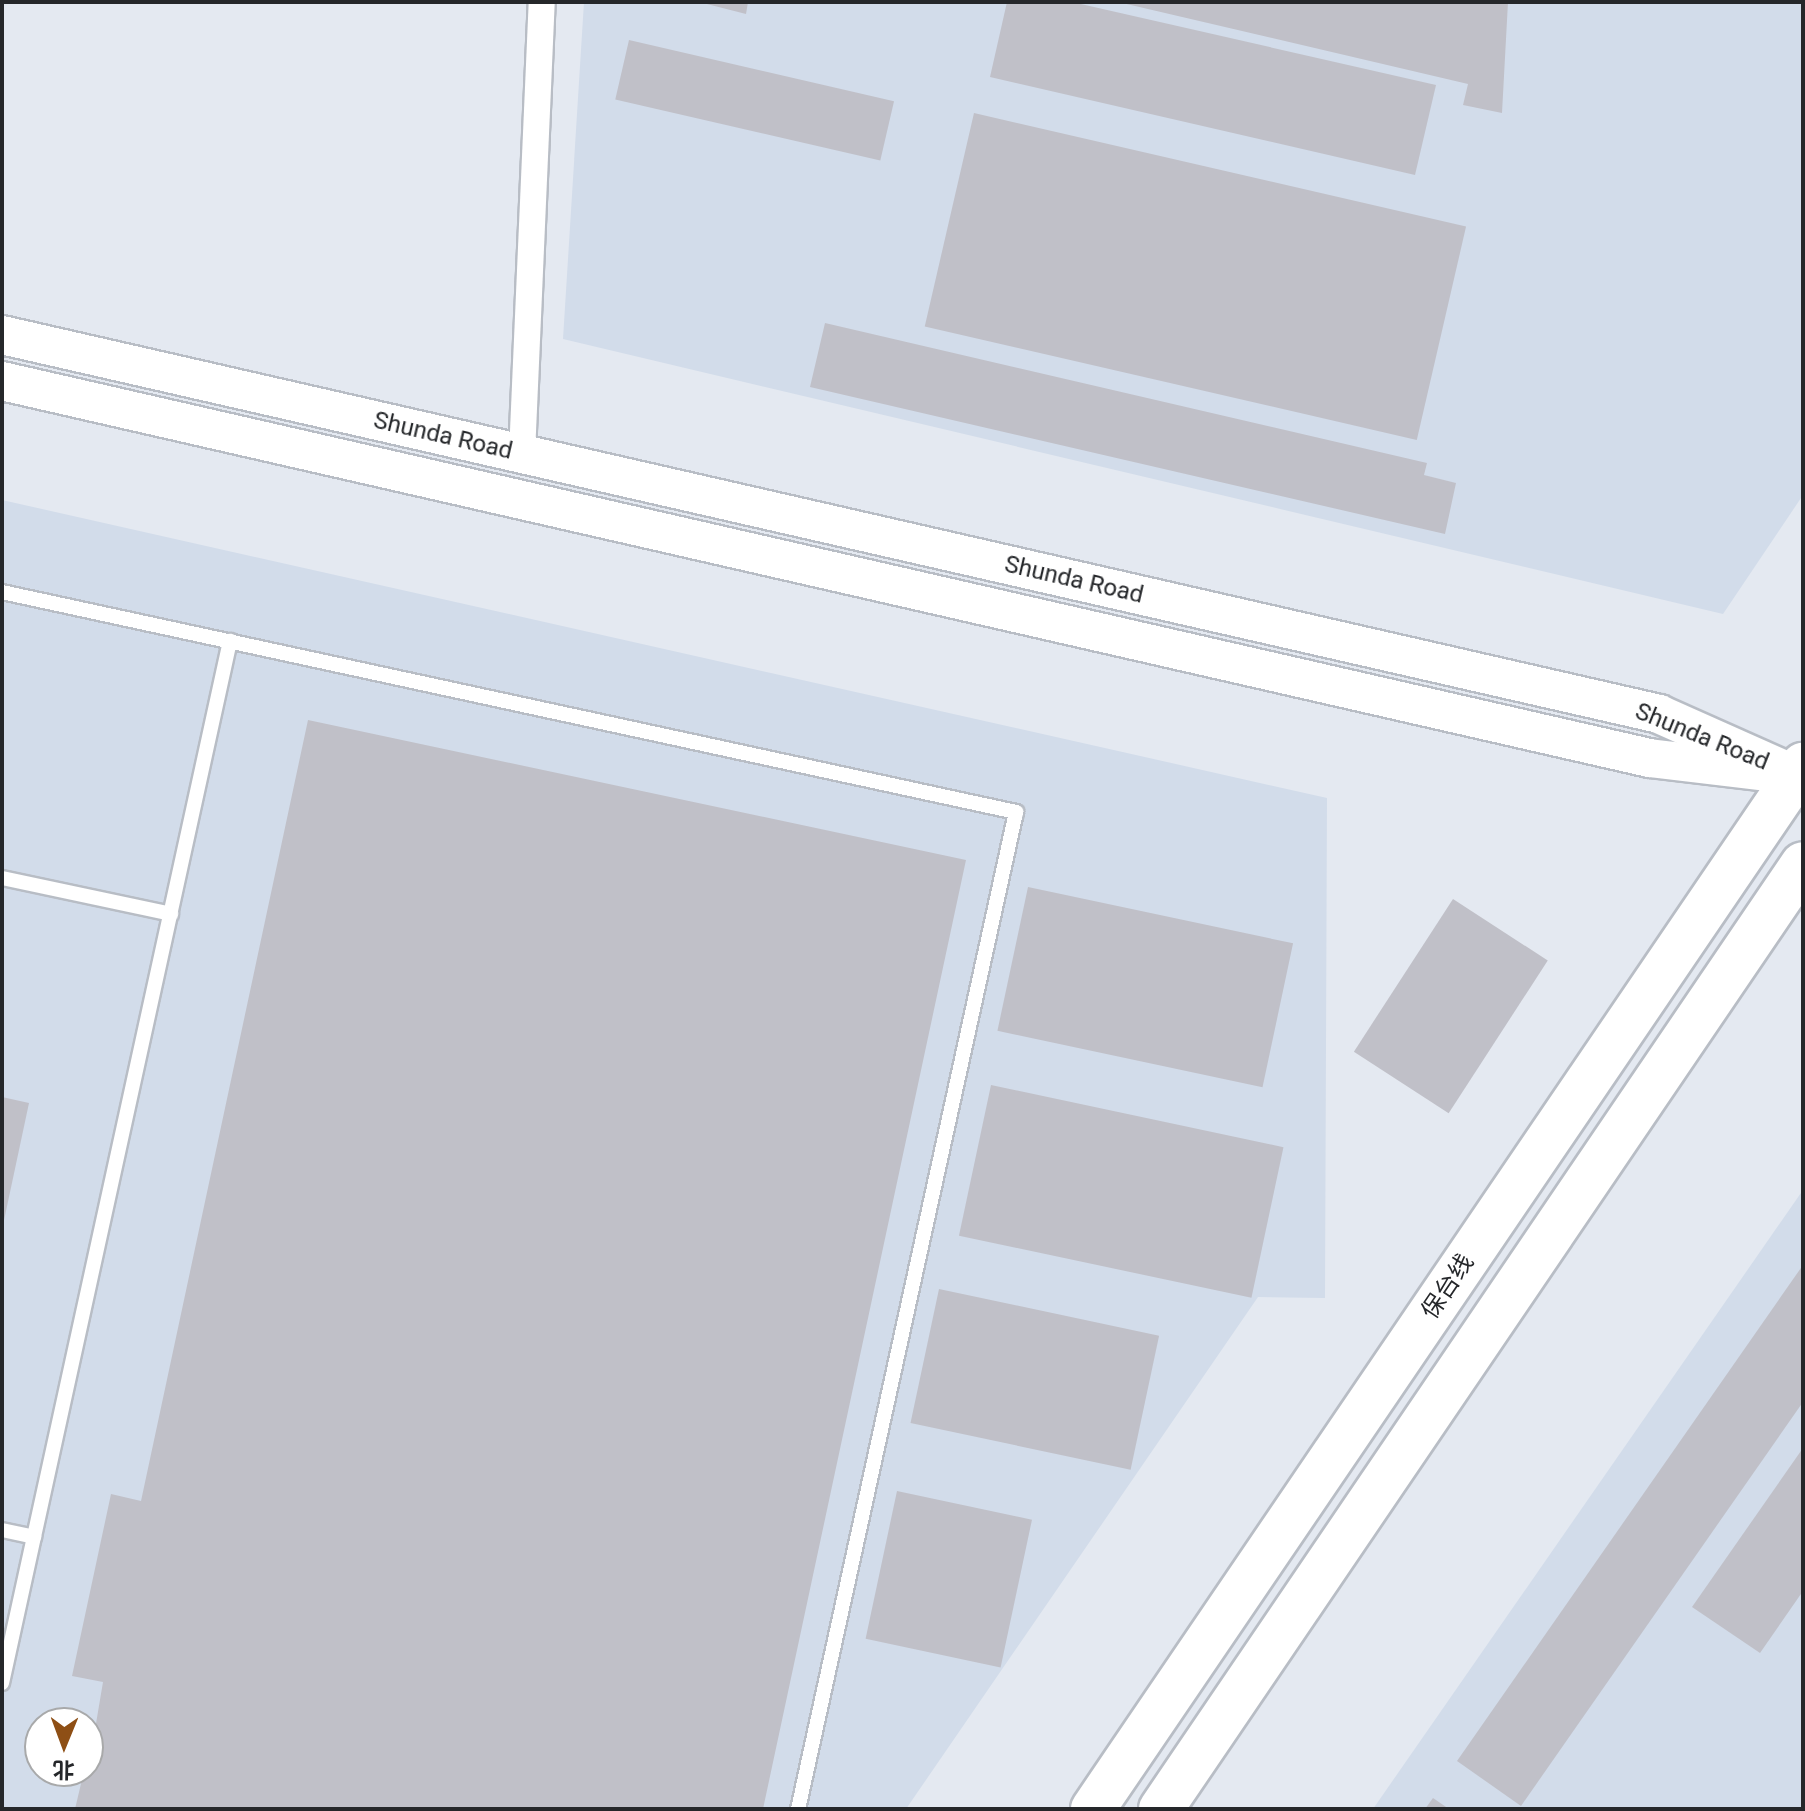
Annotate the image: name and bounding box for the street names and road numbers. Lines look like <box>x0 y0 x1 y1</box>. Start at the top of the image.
street label: Shunda Road <box>371 406 515 466</box>
street label: Shunda Road <box>1002 550 1146 610</box>
street label: Shunda Road <box>1631 697 1773 777</box>
street label: 保台线 <box>1416 1249 1480 1325</box>

